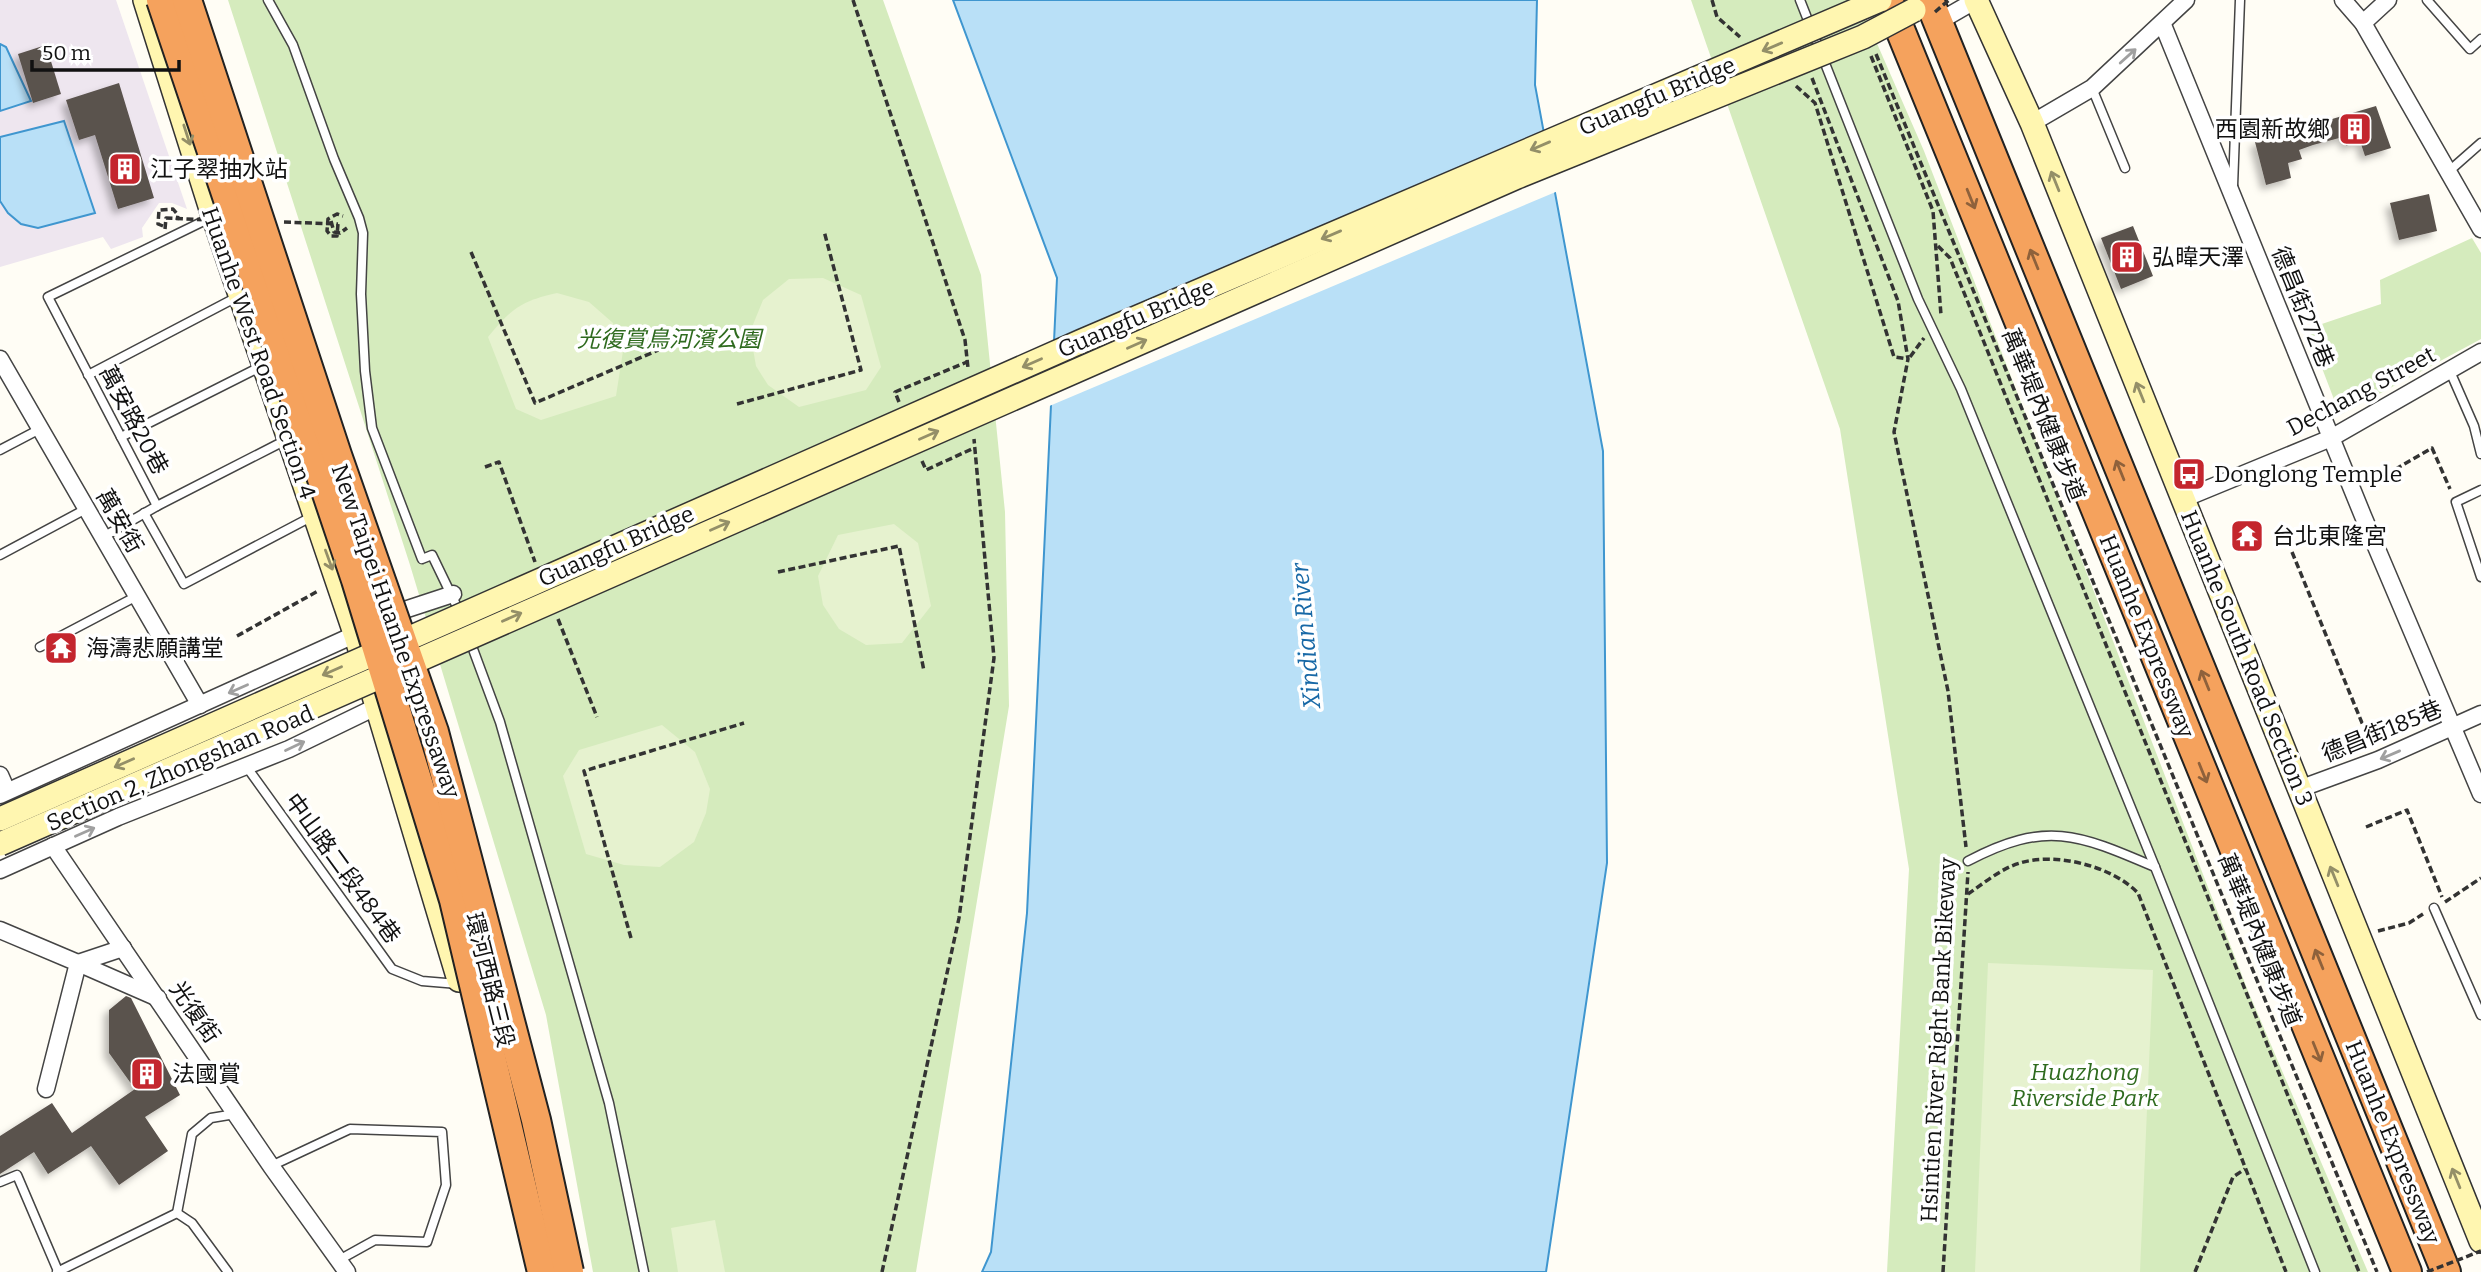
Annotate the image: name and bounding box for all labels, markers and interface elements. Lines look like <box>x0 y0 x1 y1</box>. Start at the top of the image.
scale bar <box>32 28 178 72</box>
text: 50 m <box>42 40 91 66</box>
one-way arrow <box>1762 42 1784 55</box>
one-way arrow <box>2119 48 2137 64</box>
street label: Guangfu Bridge <box>1574 50 1740 142</box>
building icon: 西園新故鄉 <box>2336 110 2374 148</box>
place label: 西園新故鄉 <box>2215 115 2330 143</box>
one-way arrow <box>182 124 195 146</box>
one-way arrow <box>1530 140 1552 153</box>
building icon: 江子翠抽水站 <box>106 150 144 188</box>
place label: 江子翠抽水站 <box>150 155 288 183</box>
one-way arrow <box>2048 170 2061 192</box>
one-way arrow <box>1965 187 1978 209</box>
street label: Huanhe West Road Section 4 <box>196 203 322 503</box>
one-way arrow <box>1321 229 1342 242</box>
building icon: 弘暐天澤 <box>2108 238 2146 276</box>
street label: 德昌街272巷 <box>2266 242 2340 372</box>
place label: 弘暐天澤 <box>2152 243 2244 271</box>
one-way arrow <box>2026 249 2039 270</box>
street label: Guangfu Bridge <box>1053 272 1219 364</box>
street label: 萬華堤內健康步道 <box>1997 324 2091 506</box>
park label: 光復賞鳥河濱公園 <box>577 325 764 353</box>
one-way arrow <box>1126 337 1147 350</box>
street label: Dechang Street <box>2282 340 2440 442</box>
one-way arrow <box>1021 357 1043 370</box>
street label: 萬安路20巷 <box>94 361 174 479</box>
one-way arrow <box>2133 381 2146 403</box>
one-way arrow <box>917 428 939 441</box>
bus stop icon: Donglong Temple <box>2170 455 2208 493</box>
one-way arrow <box>2112 459 2125 481</box>
street label: New Taipei Huanhe Expressaway <box>326 460 467 802</box>
place label: Donglong Temple <box>2214 460 2402 488</box>
street label: 萬安街 <box>91 484 149 558</box>
street label: Guangfu Bridge <box>534 499 698 593</box>
street label: Huanhe South Road Section 3 <box>2175 506 2319 810</box>
temple icon: 台北東隆宮 <box>2228 517 2266 555</box>
one-way arrow <box>709 519 730 532</box>
place label: 台北東隆宮 <box>2272 522 2387 550</box>
street label: Huanhe Expressway <box>2093 530 2201 742</box>
one-way arrow <box>324 549 336 571</box>
water label: Xindian River <box>1286 561 1326 711</box>
one-way arrow <box>501 610 522 623</box>
temple icon: 海濤悲願講堂 <box>42 629 80 667</box>
place label: 海濤悲願講堂 <box>86 634 224 662</box>
one-way arrow <box>322 665 344 678</box>
one-way arrow <box>2198 670 2211 692</box>
one-way arrow <box>228 683 249 696</box>
street label: 德昌街185巷 <box>2318 694 2446 768</box>
street label: Section 2, Zhongshan Road <box>42 699 318 837</box>
one-way arrow <box>284 739 305 752</box>
one-way arrow <box>2380 749 2402 762</box>
one-way arrow <box>114 757 136 770</box>
one-way arrow <box>2197 762 2210 783</box>
street label: 中山路二段484巷 <box>279 787 407 949</box>
one-way arrow <box>73 825 95 838</box>
street label: 萬華堤內健康步道 <box>2213 849 2307 1031</box>
street label: Hsintien River Right Bank Bikeway <box>1914 856 1962 1223</box>
one-way arrow <box>2327 865 2340 887</box>
street label: 環河西路三段 <box>460 910 520 1050</box>
one-way arrow <box>2311 949 2324 971</box>
street label: 光復街 <box>164 976 226 1048</box>
street label: Huanhe Expressway <box>2339 1036 2447 1248</box>
one-way arrow <box>2311 1040 2324 1062</box>
building icon: 法國賞 <box>128 1055 166 1093</box>
park label: Huazhong Riverside Park <box>2011 1058 2159 1112</box>
place label: 法國賞 <box>172 1060 241 1088</box>
one-way arrow <box>2448 1167 2461 1189</box>

